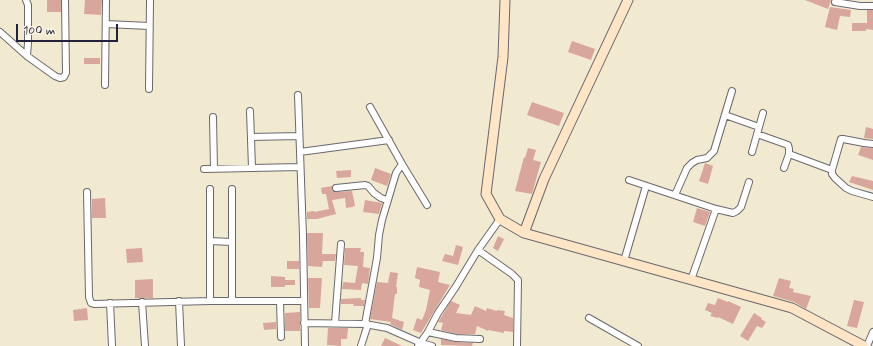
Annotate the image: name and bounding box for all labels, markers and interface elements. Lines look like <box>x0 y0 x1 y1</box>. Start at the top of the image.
scale bar <box>18 16 120 42</box>
text: 100 m <box>23 23 55 39</box>

